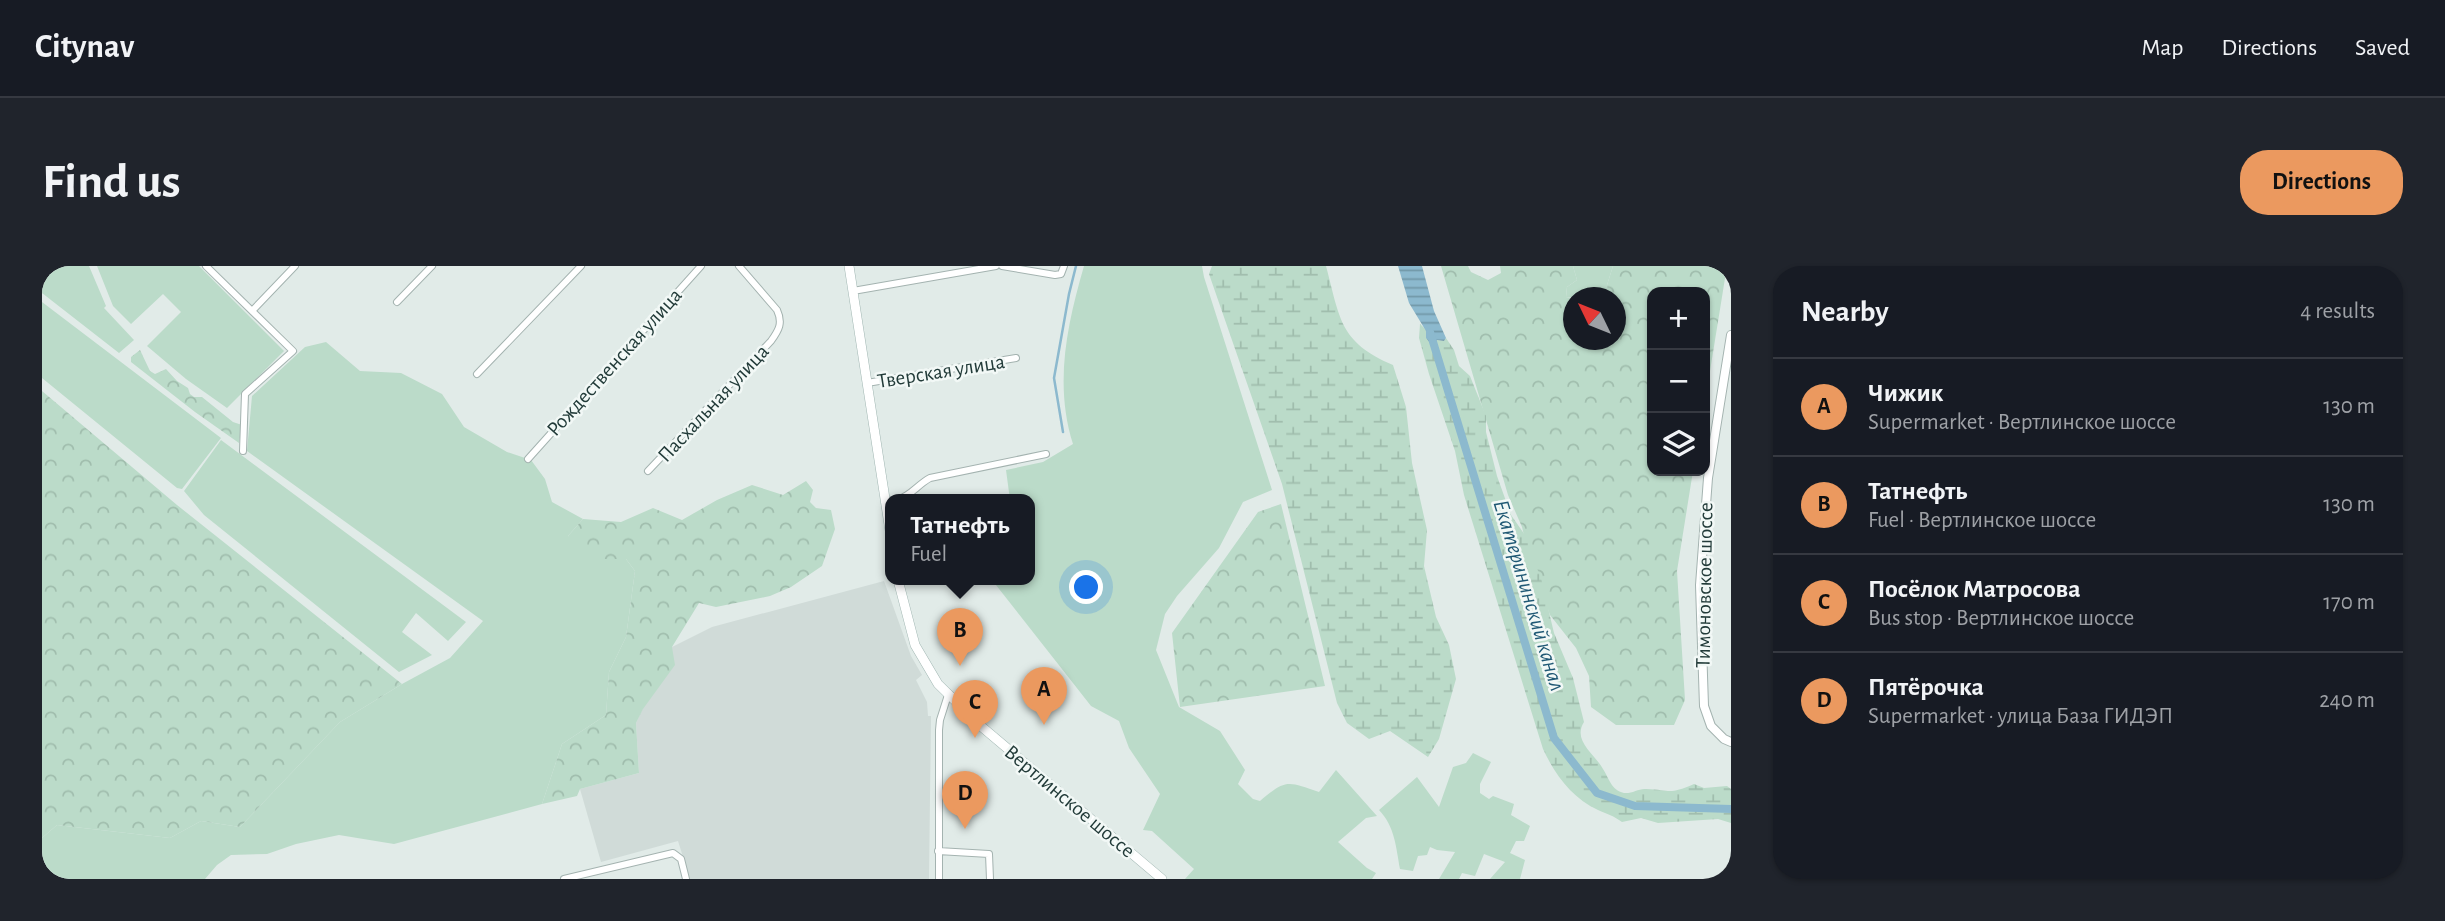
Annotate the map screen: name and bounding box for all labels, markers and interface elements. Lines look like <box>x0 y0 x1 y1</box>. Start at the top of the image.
text: Citynav <box>35 31 134 64</box>
text: Map <box>2141 36 2183 60</box>
text: Directions <box>2221 36 2317 60</box>
text: Saved <box>2355 36 2410 60</box>
button: Directions <box>2240 150 2403 215</box>
text: Find us <box>42 158 181 207</box>
street label: Рождественская улица <box>543 284 686 440</box>
north arrow <box>1563 287 1626 350</box>
map controls <box>1647 287 1710 476</box>
button: + <box>1647 287 1710 350</box>
text: Nearby <box>1801 297 1889 327</box>
text: 4 results <box>2300 300 2375 323</box>
street label: Пасхальная улица <box>654 340 773 466</box>
button: − <box>1647 350 1710 413</box>
street label: Тверская улица <box>876 351 1007 392</box>
text: Чижик <box>1868 380 1943 406</box>
text: A <box>1817 395 1831 418</box>
text: 130 m <box>2323 395 2375 418</box>
text: Supermarket · Вертлинское шоссе <box>1868 411 2176 434</box>
button: layers <box>1647 413 1710 476</box>
text: Татнефть <box>1868 478 1967 504</box>
text: B <box>1817 493 1831 516</box>
text: 130 m <box>2323 493 2375 516</box>
popup <box>885 494 1035 585</box>
water label: Екатерининский канал <box>1489 497 1569 694</box>
street label: Тимоновское шоссе <box>1693 502 1716 668</box>
text: Fuel · Вертлинское шоссе <box>1868 509 2096 532</box>
text: Татнефть <box>910 512 1010 538</box>
text: Fuel <box>910 543 947 566</box>
your location <box>1069 570 1103 604</box>
text: Посёлок Матросова <box>1868 576 2080 602</box>
text: C <box>1818 591 1830 614</box>
text: 170 m <box>2323 591 2375 614</box>
text: Bus stop · Вертлинское шоссе <box>1868 607 2134 630</box>
pin: B <box>937 608 983 666</box>
pin: A <box>1021 667 1067 725</box>
text: Пятёрочка <box>1868 674 1984 700</box>
pin: C <box>952 680 998 738</box>
text: D <box>1816 689 1832 712</box>
text: 240 m <box>2319 689 2375 712</box>
text: Supermarket · улица База ГИДЭП <box>1868 705 2173 728</box>
street label: Вертлинское шоссе <box>1000 741 1139 862</box>
pin: D <box>942 771 988 829</box>

